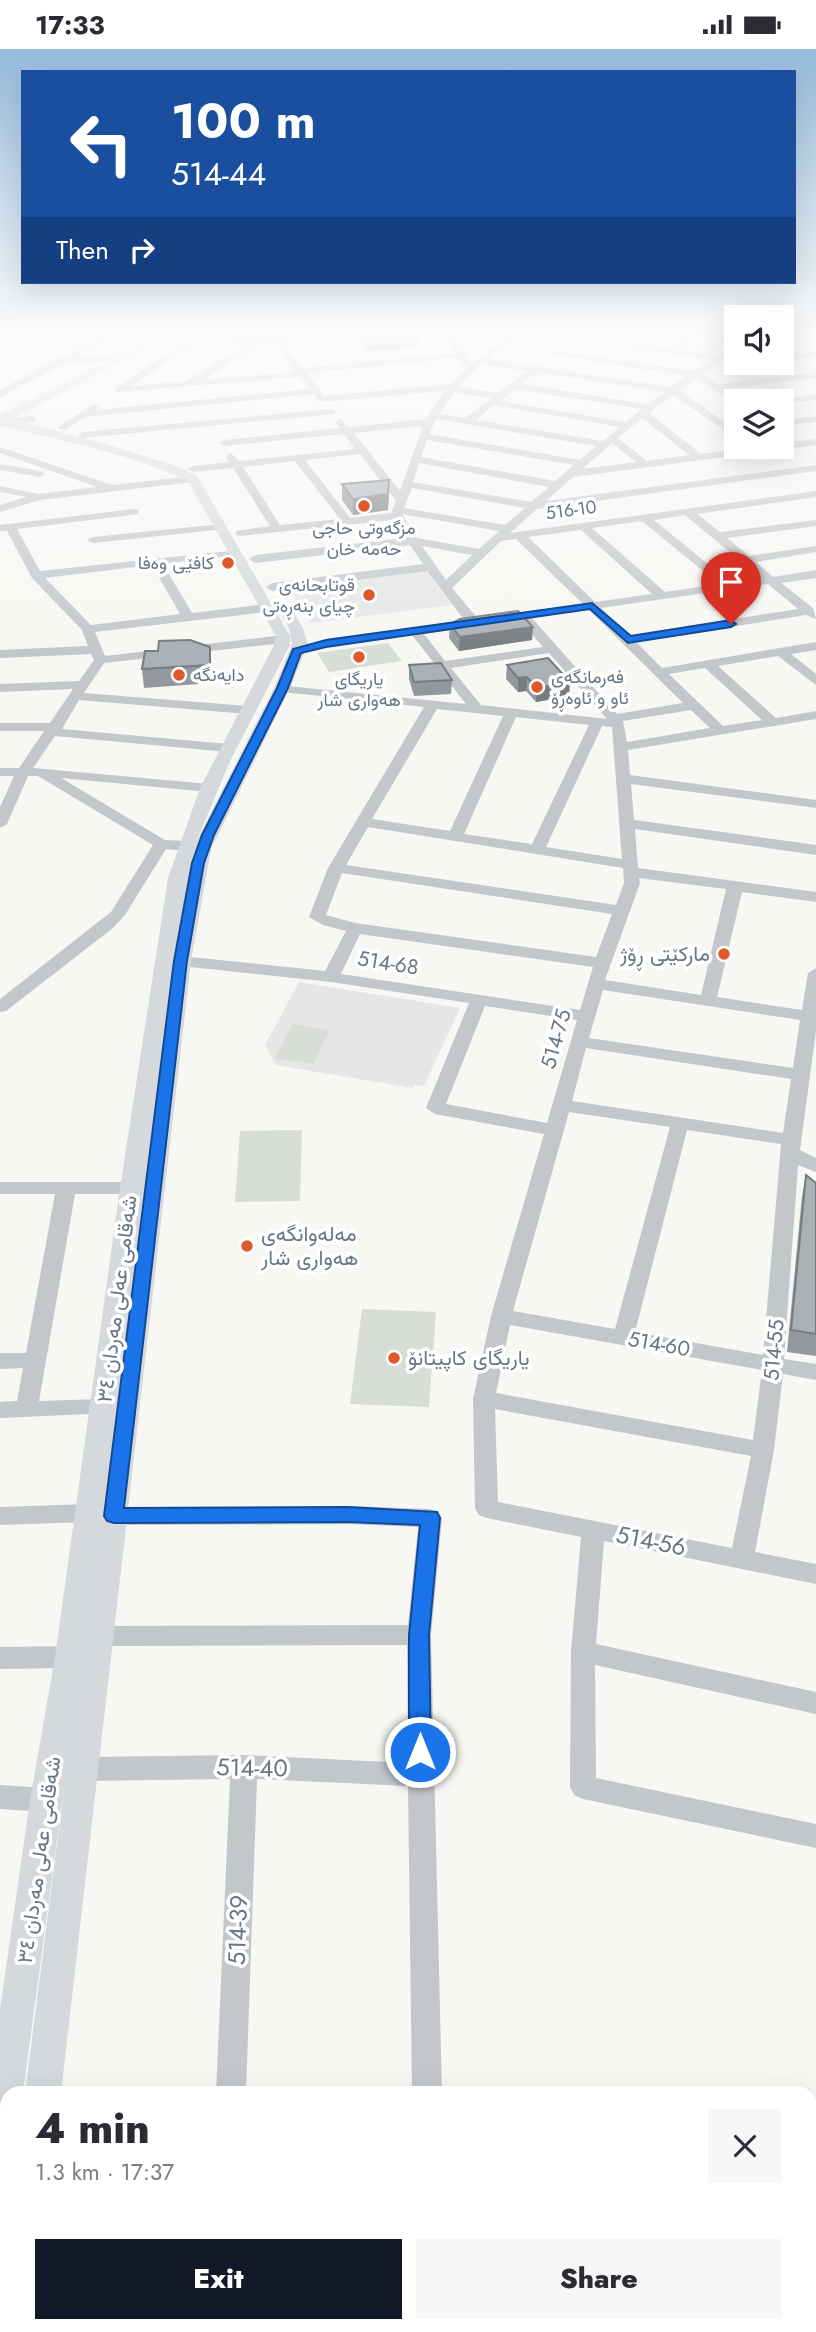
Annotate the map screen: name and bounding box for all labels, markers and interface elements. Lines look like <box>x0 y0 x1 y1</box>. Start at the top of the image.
text: 17:33 <box>35 6 105 44</box>
text: 100 m <box>171 86 316 156</box>
icon: left <box>56 98 147 189</box>
text: 514-44 <box>171 151 266 197</box>
text: Then <box>56 231 109 269</box>
icon: right <box>123 231 161 269</box>
map controls <box>724 305 794 459</box>
button: sound <box>724 305 794 375</box>
button: layers <box>724 389 794 459</box>
street label: 516-10 <box>544 494 598 526</box>
marker: مزگەوتی حاجی حەمە خان <box>356 498 372 514</box>
place label: مزگەوتی حاجی حەمە خان <box>312 515 416 562</box>
place label: کافێی وەفا <box>138 550 214 576</box>
pin <box>701 552 761 624</box>
marker: کافێی وەفا <box>220 555 236 571</box>
icon: arrive <box>712 563 750 601</box>
place label: قوتابحانەی چیای بنەڕەتی <box>263 572 355 620</box>
marker: قوتابحانەی چیای بنەڕەتی <box>361 587 377 603</box>
marker: یاریگای هەواری شار <box>351 649 367 665</box>
place label: دایەنگە <box>193 662 244 688</box>
place label: فەرمانگەی ئاو و ئاوەڕۆ <box>551 664 629 712</box>
place label: یاریگای هەواری شار <box>316 666 401 713</box>
marker: دایەنگە <box>171 667 187 683</box>
marker: فەرمانگەی ئاو و ئاوەڕۆ <box>529 679 545 695</box>
place label: مارکێتی ڕۆژ <box>619 939 710 971</box>
street label: 514-68 <box>355 943 421 983</box>
marker: مارکێتی ڕۆژ <box>716 946 732 962</box>
street label: 514-75 <box>533 1006 579 1072</box>
street label: شەقامی عەلی مەردان ٣٤ <box>89 1194 145 1404</box>
place label: مەلەوانگەی هەواری شار <box>260 1219 358 1273</box>
marker: مەلەوانگەی هەواری شار <box>239 1238 255 1254</box>
street label: 514-55 <box>756 1318 792 1382</box>
street label: 514-60 <box>626 1324 692 1364</box>
place label: یاریگای کاپیتانۆ <box>408 1343 530 1373</box>
marker: یاریگای کاپیتانۆ <box>386 1350 402 1366</box>
street label: 514-56 <box>613 1517 689 1564</box>
position arrow <box>383 1715 457 1789</box>
street label: 514-40 <box>216 1749 288 1786</box>
street label: شەقامی عەلی مەردان ٣٤ <box>10 1755 68 1965</box>
street label: 514-39 <box>219 1894 256 1966</box>
text: 4 min <box>35 2098 150 2159</box>
button: close <box>708 2109 782 2183</box>
text: 1.3 km · 17:37 <box>35 2155 174 2189</box>
button: Exit <box>35 2239 402 2319</box>
button: Share <box>416 2239 782 2319</box>

